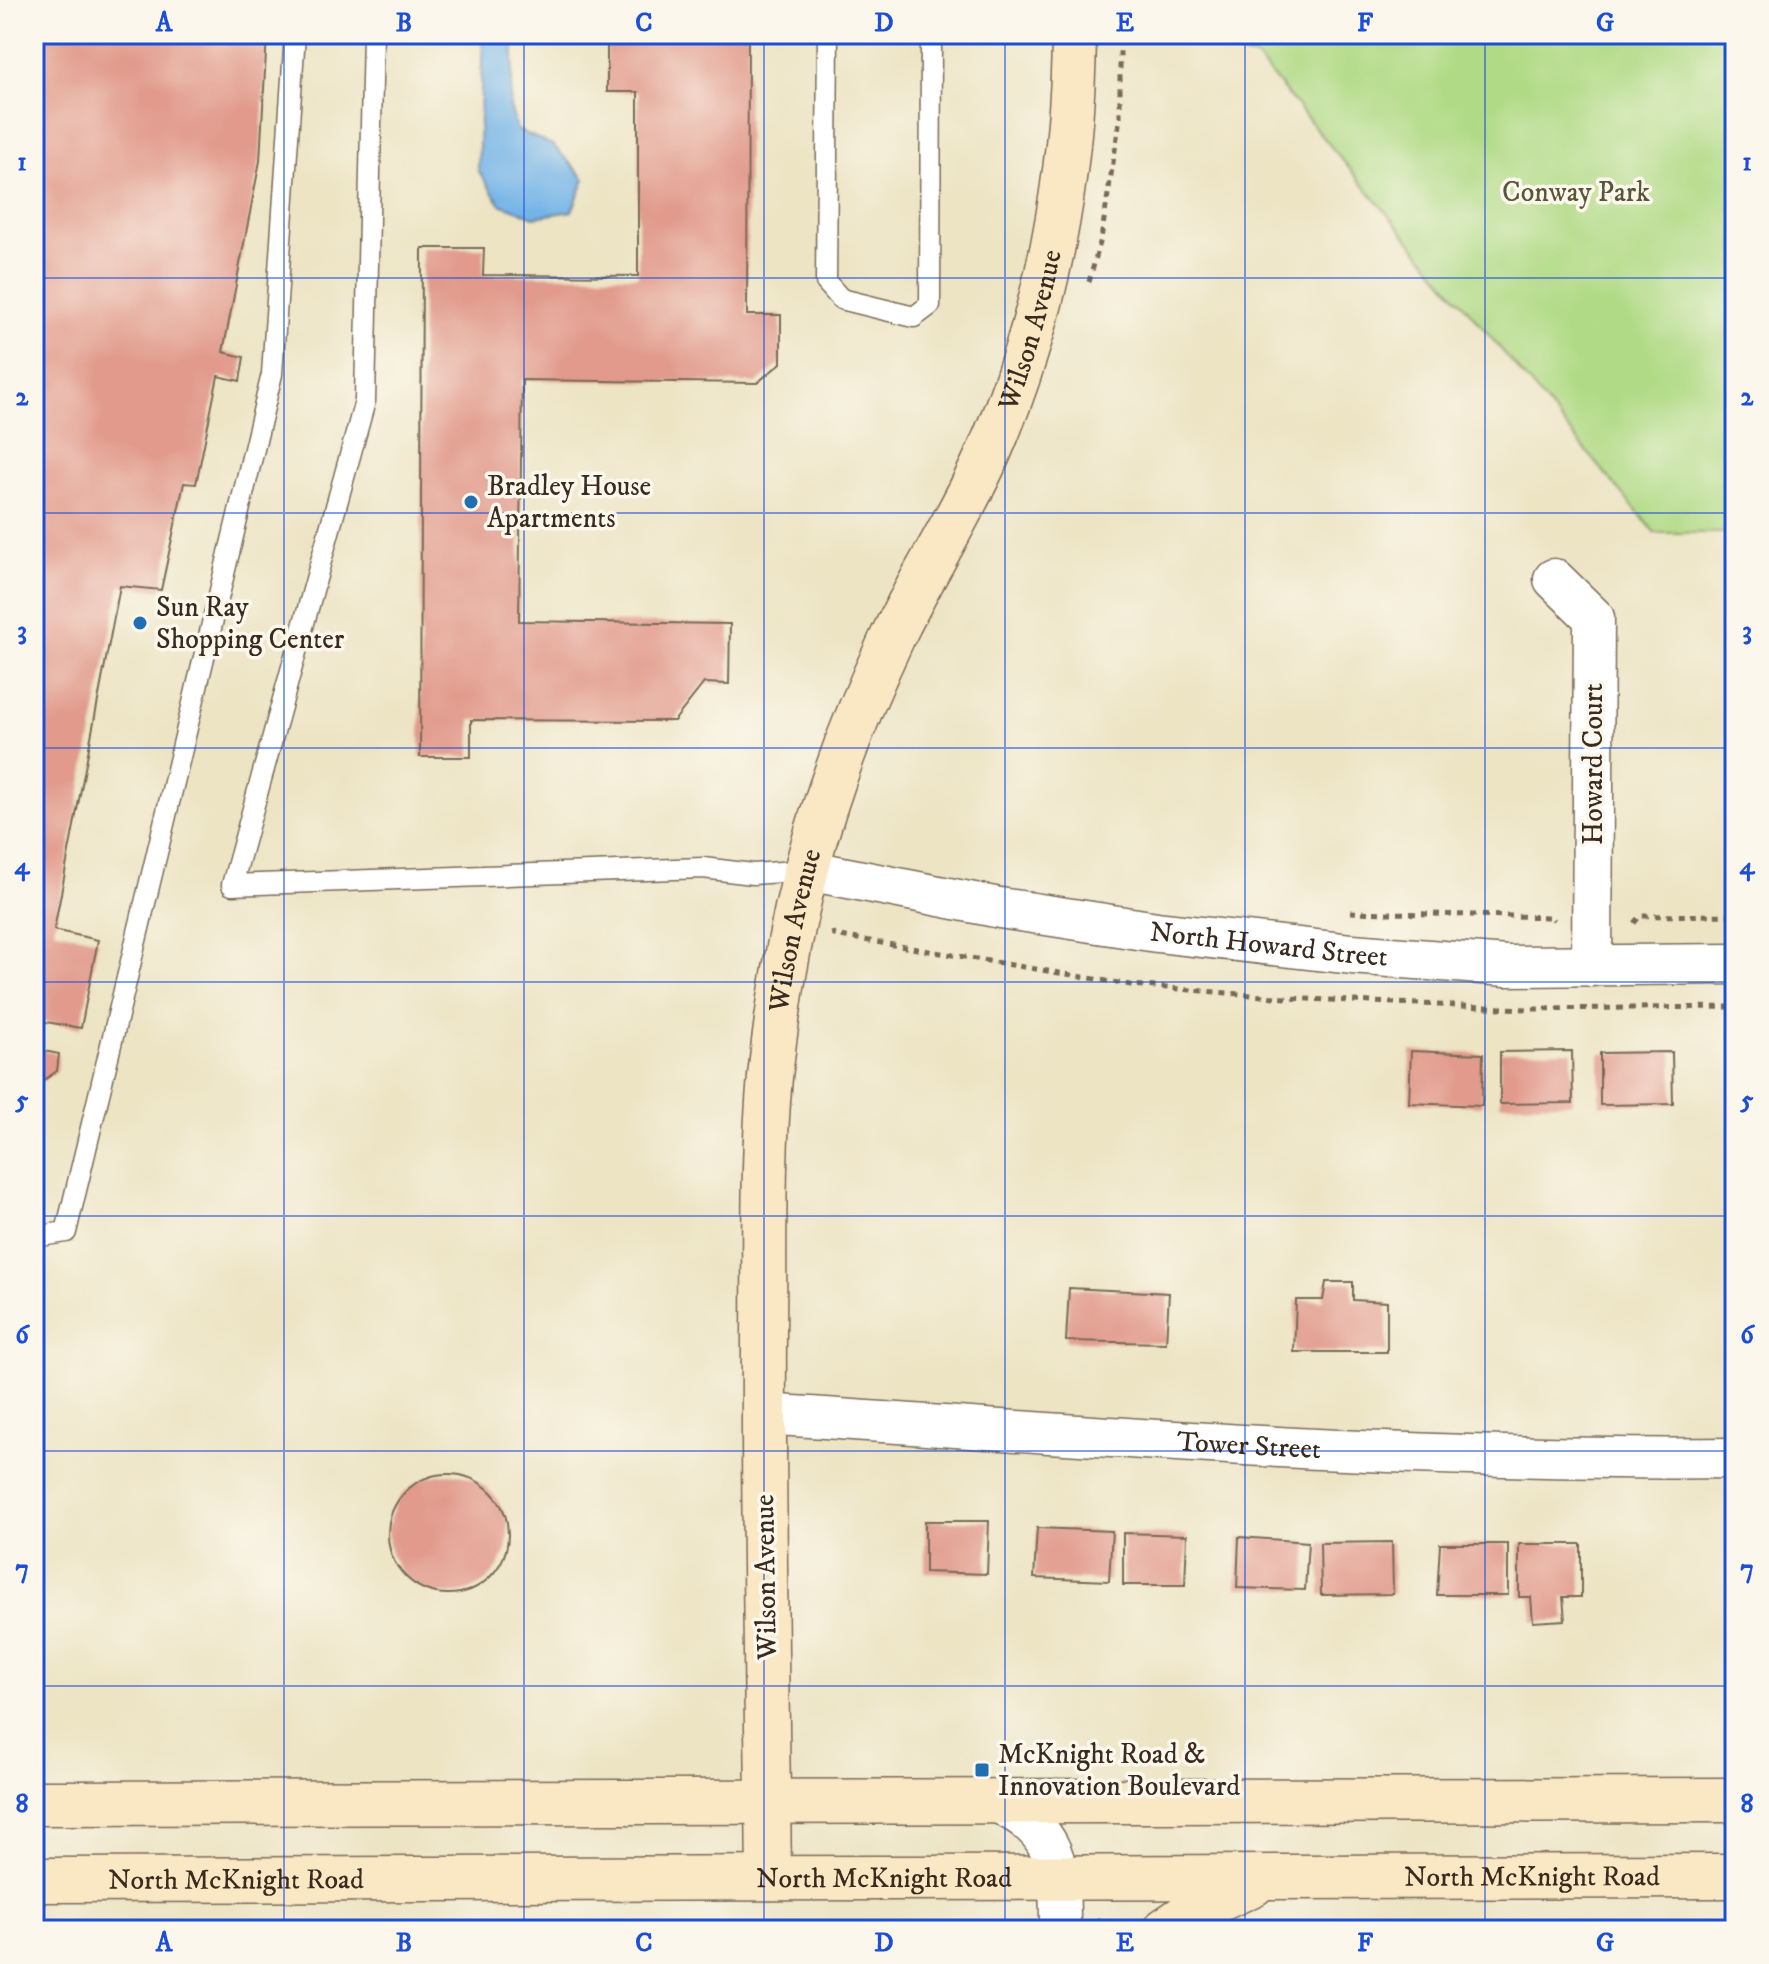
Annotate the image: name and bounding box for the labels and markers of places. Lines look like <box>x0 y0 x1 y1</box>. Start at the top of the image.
place label: Bradley House Apartments <box>487 469 651 536</box>
marker: Bradley House Apartments <box>462 493 480 511</box>
place label: Sun Ray Shopping Center <box>156 590 345 657</box>
marker: Sun Ray Shopping Center <box>131 614 149 632</box>
place label: McKnight Road & Innovation Boulevard <box>998 1737 1240 1804</box>
marker: McKnight Road & Innovation Boulevard <box>973 1761 991 1779</box>

